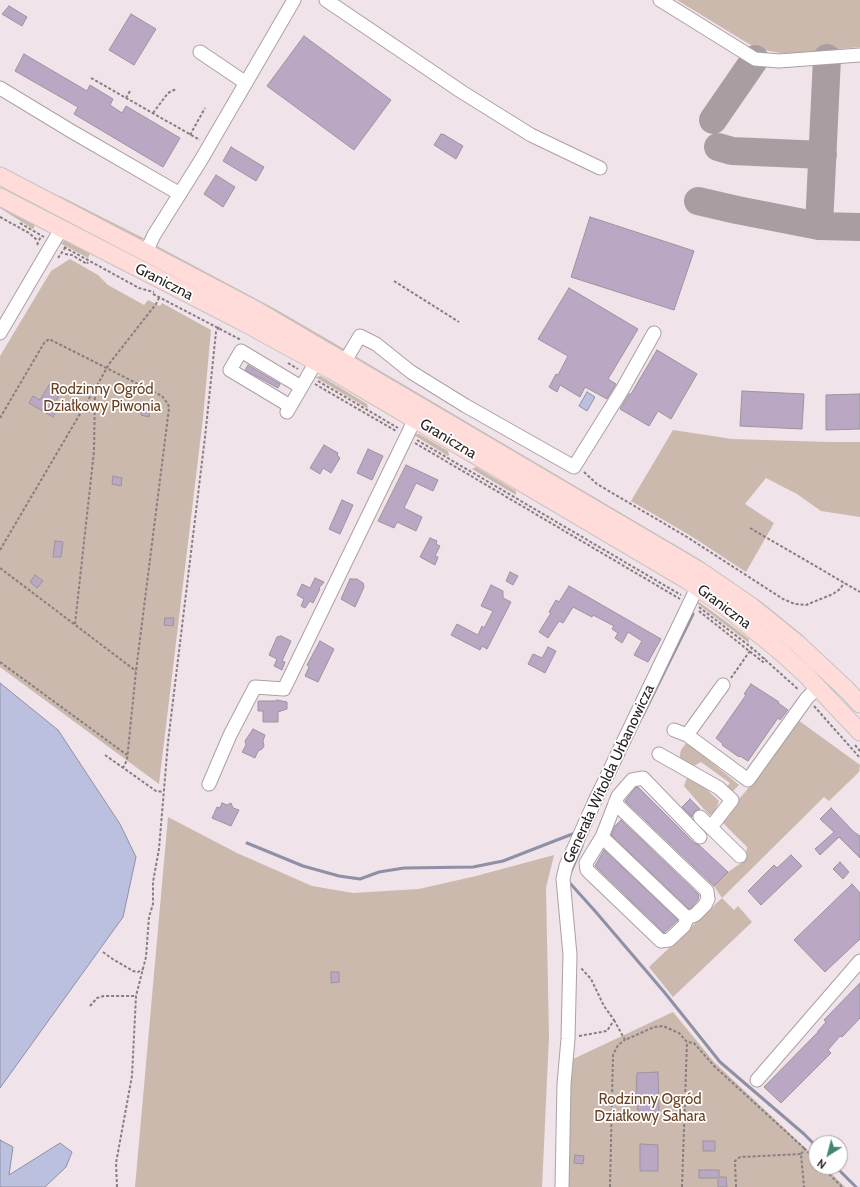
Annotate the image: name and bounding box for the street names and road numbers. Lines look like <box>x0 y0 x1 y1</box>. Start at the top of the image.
street label: Graniczna <box>132 260 196 304</box>
street label: Graniczna <box>416 415 480 463</box>
street label: Graniczna <box>693 581 755 633</box>
street label: Generała Witolda Urbanowicza <box>560 682 658 866</box>

